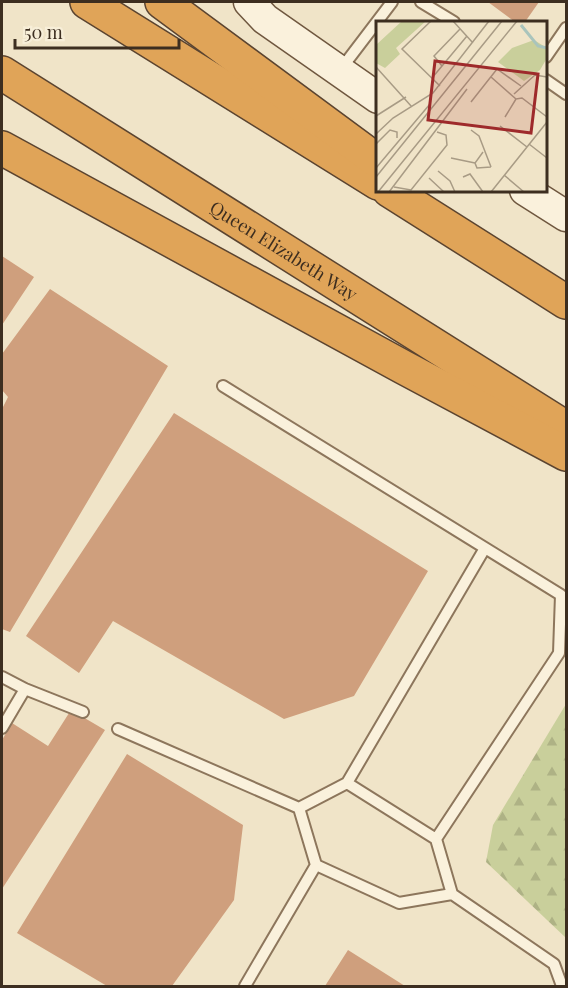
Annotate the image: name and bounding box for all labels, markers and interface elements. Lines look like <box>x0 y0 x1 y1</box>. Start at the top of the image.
scale bar <box>15 12 178 50</box>
text: 50 m <box>24 20 63 44</box>
inset map <box>376 21 547 192</box>
street label: Queen Elizabeth Way <box>206 195 362 306</box>

